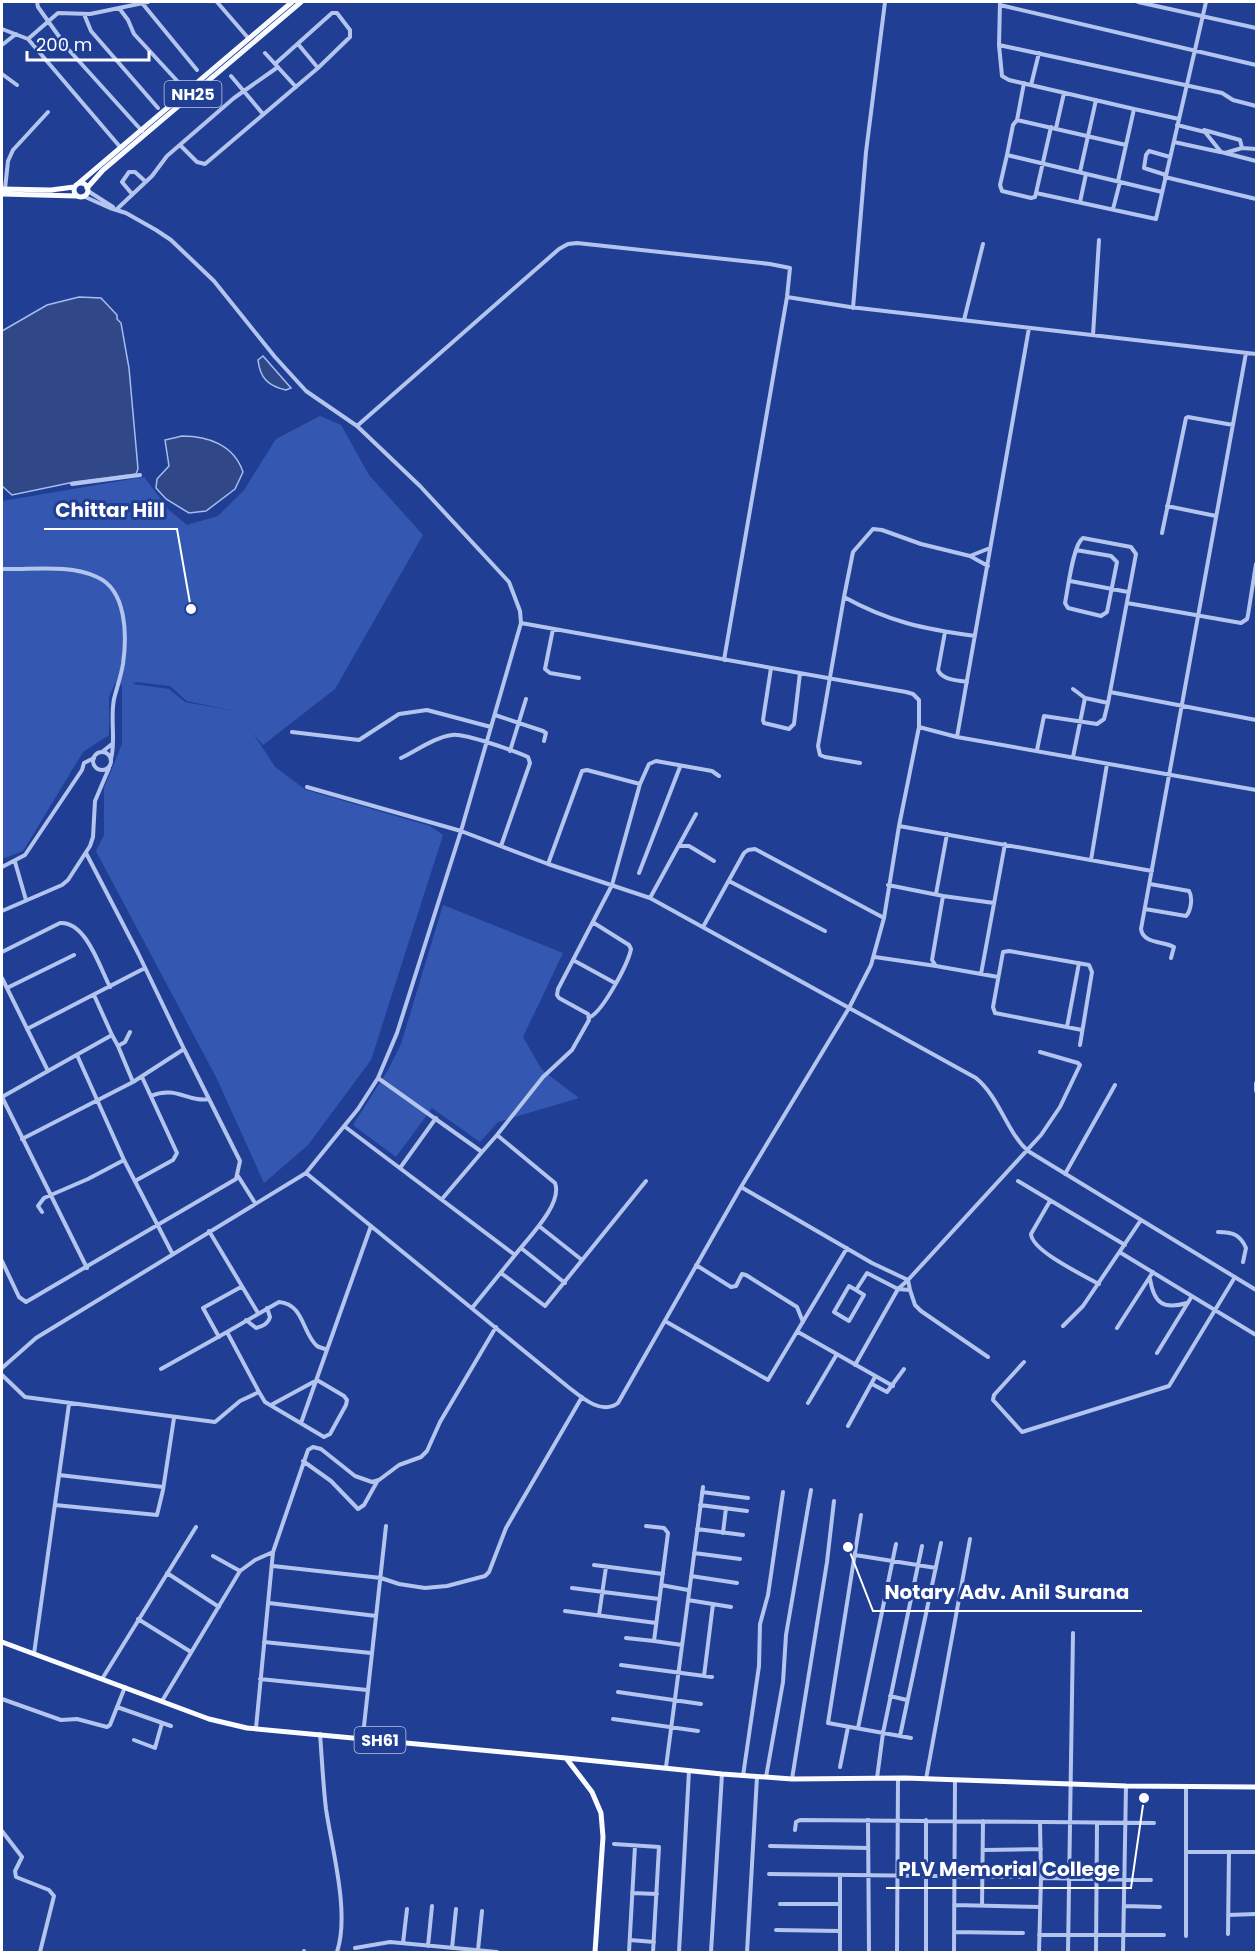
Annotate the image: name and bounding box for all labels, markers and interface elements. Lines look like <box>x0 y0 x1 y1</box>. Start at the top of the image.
scale bar <box>27 24 148 62</box>
text: 200 m <box>36 32 92 57</box>
road number: NH25 <box>164 81 222 107</box>
callout: Chittar Hill <box>44 491 177 529</box>
text: Chittar Hill <box>55 496 165 524</box>
callout: Notary Adv. Anil Surana <box>873 1573 1142 1611</box>
text: Notary Adv. Anil Surana <box>885 1578 1129 1606</box>
road number: SH61 <box>354 1727 406 1753</box>
callout: PLV Memorial College <box>886 1850 1131 1888</box>
text: PLV Memorial College <box>898 1855 1120 1883</box>

